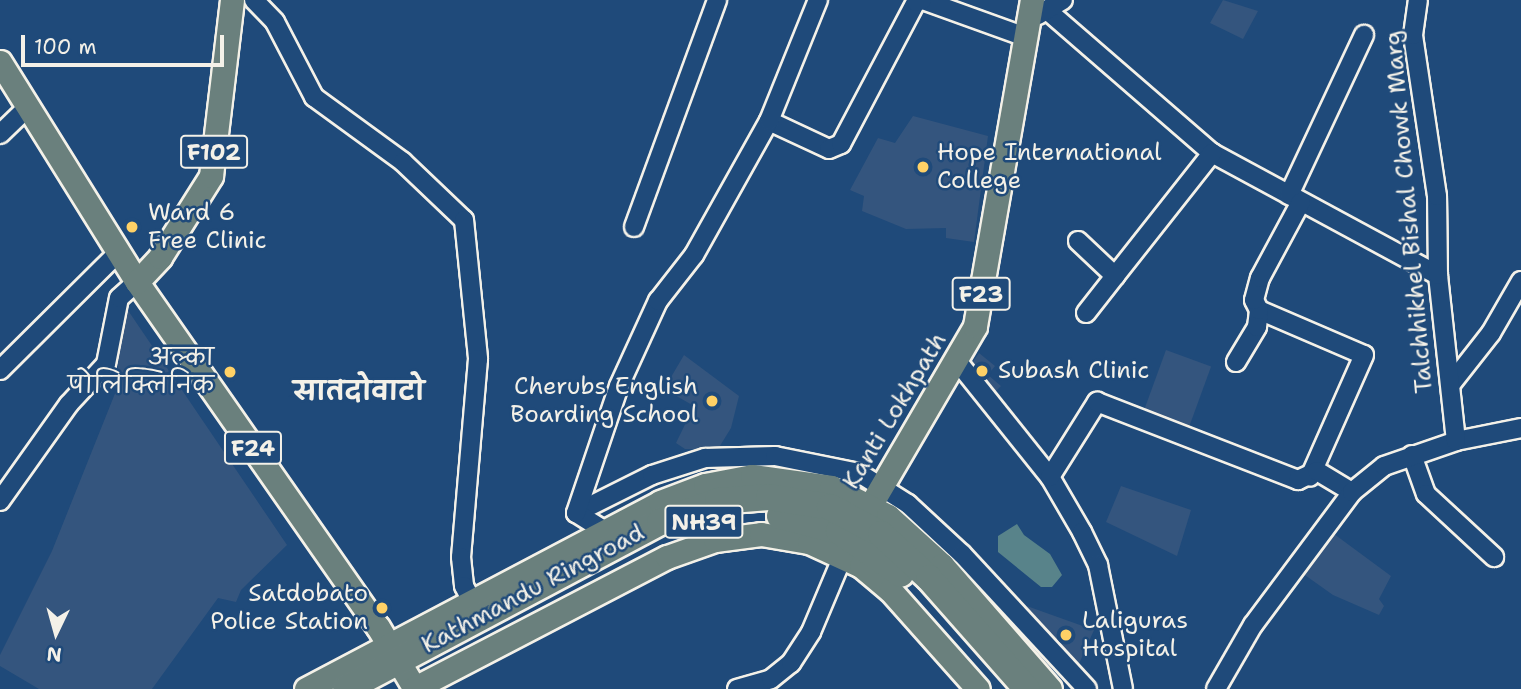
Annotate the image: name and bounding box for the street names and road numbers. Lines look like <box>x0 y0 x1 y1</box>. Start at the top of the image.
street label: Talchhikhel Bishal Chowk Marg <box>1379 30 1439 394</box>
road number: F102 <box>179 132 249 172</box>
road number: F23 <box>951 274 1011 314</box>
street label: Kanti Lokhpath <box>837 328 953 494</box>
road number: F24 <box>223 428 283 468</box>
road number: NH39 <box>664 502 744 542</box>
street label: Kathmandu Ringroad <box>417 518 649 660</box>

